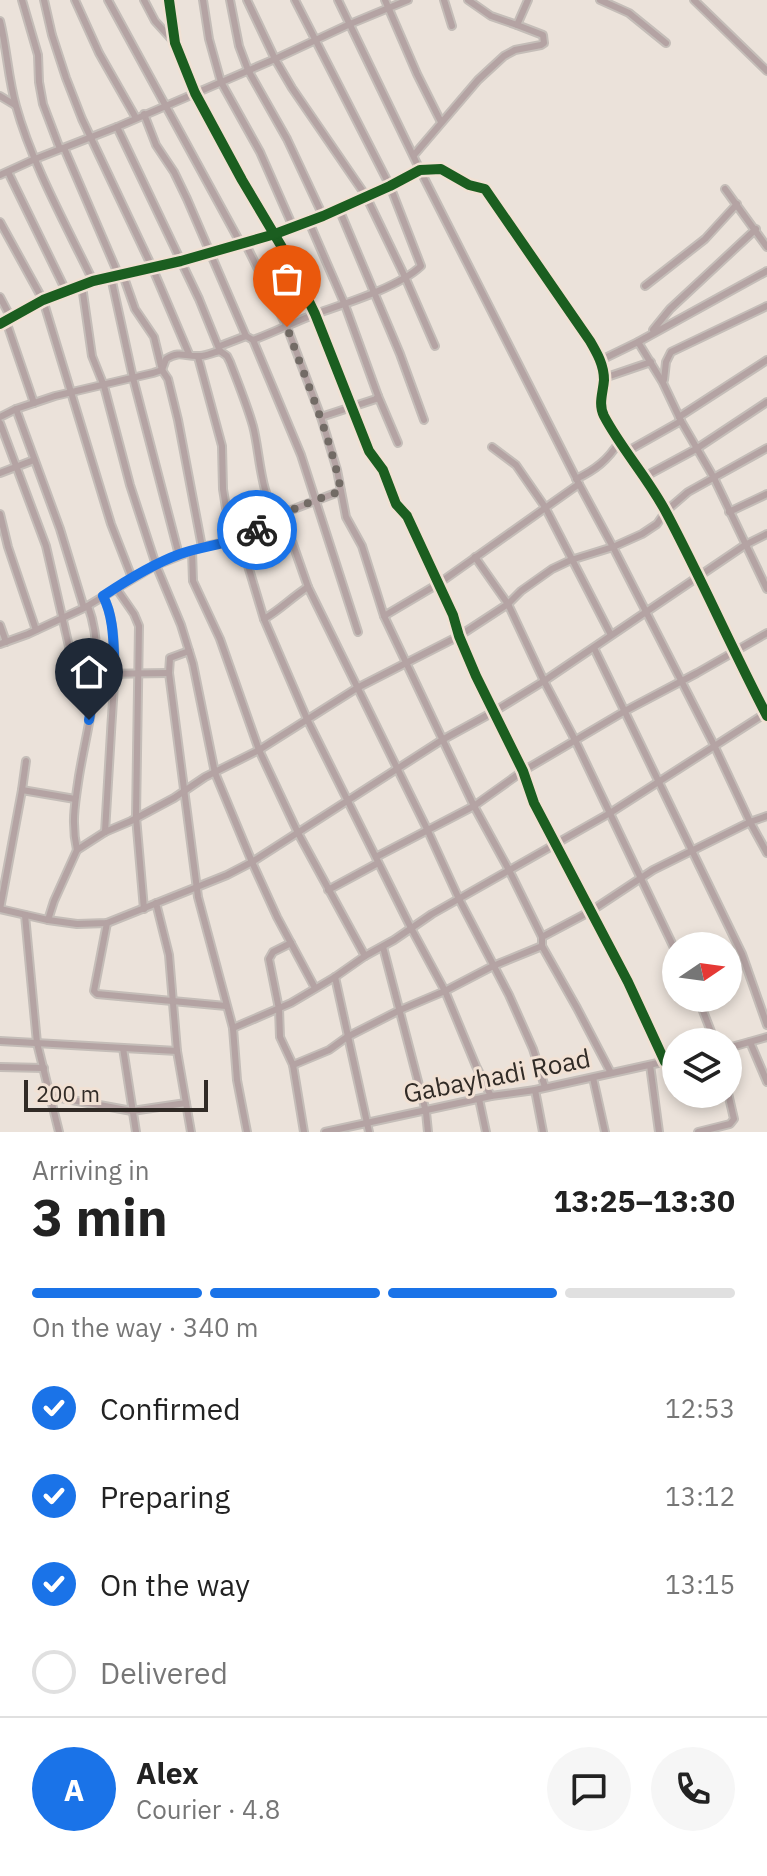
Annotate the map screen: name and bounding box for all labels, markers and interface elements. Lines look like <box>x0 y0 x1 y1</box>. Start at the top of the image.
pin <box>253 245 321 327</box>
icon: bag <box>265 257 309 301</box>
courier <box>217 490 297 570</box>
icon: bike <box>235 508 279 552</box>
pin <box>55 638 123 720</box>
icon: home <box>67 650 111 694</box>
north arrow <box>662 932 742 1012</box>
map controls <box>662 932 742 1108</box>
button: layers <box>662 1028 742 1108</box>
street label: Gabayhadi Road <box>400 1040 593 1110</box>
scale bar <box>24 1076 208 1112</box>
text: 200 m <box>36 1079 100 1108</box>
text: Arriving in <box>32 1153 149 1187</box>
text: 13:25–13:30 <box>554 1181 735 1220</box>
text: 3 min <box>32 1183 168 1250</box>
text: On the way · 340 m <box>32 1310 258 1344</box>
icon: check <box>32 1386 76 1430</box>
text: Confirmed <box>100 1389 241 1428</box>
text: 12:53 <box>665 1391 735 1425</box>
icon: check <box>32 1474 76 1518</box>
text: Preparing <box>100 1477 230 1516</box>
text: 13:12 <box>665 1479 735 1513</box>
icon: check <box>32 1562 76 1606</box>
text: On the way <box>100 1565 250 1604</box>
text: 13:15 <box>665 1567 735 1601</box>
text: Delivered <box>100 1653 228 1692</box>
button: chat <box>547 1747 631 1831</box>
button: phone <box>651 1747 735 1831</box>
text: Alex <box>136 1753 199 1792</box>
text: A <box>64 1770 84 1809</box>
text: Courier · 4.8 <box>136 1792 280 1826</box>

